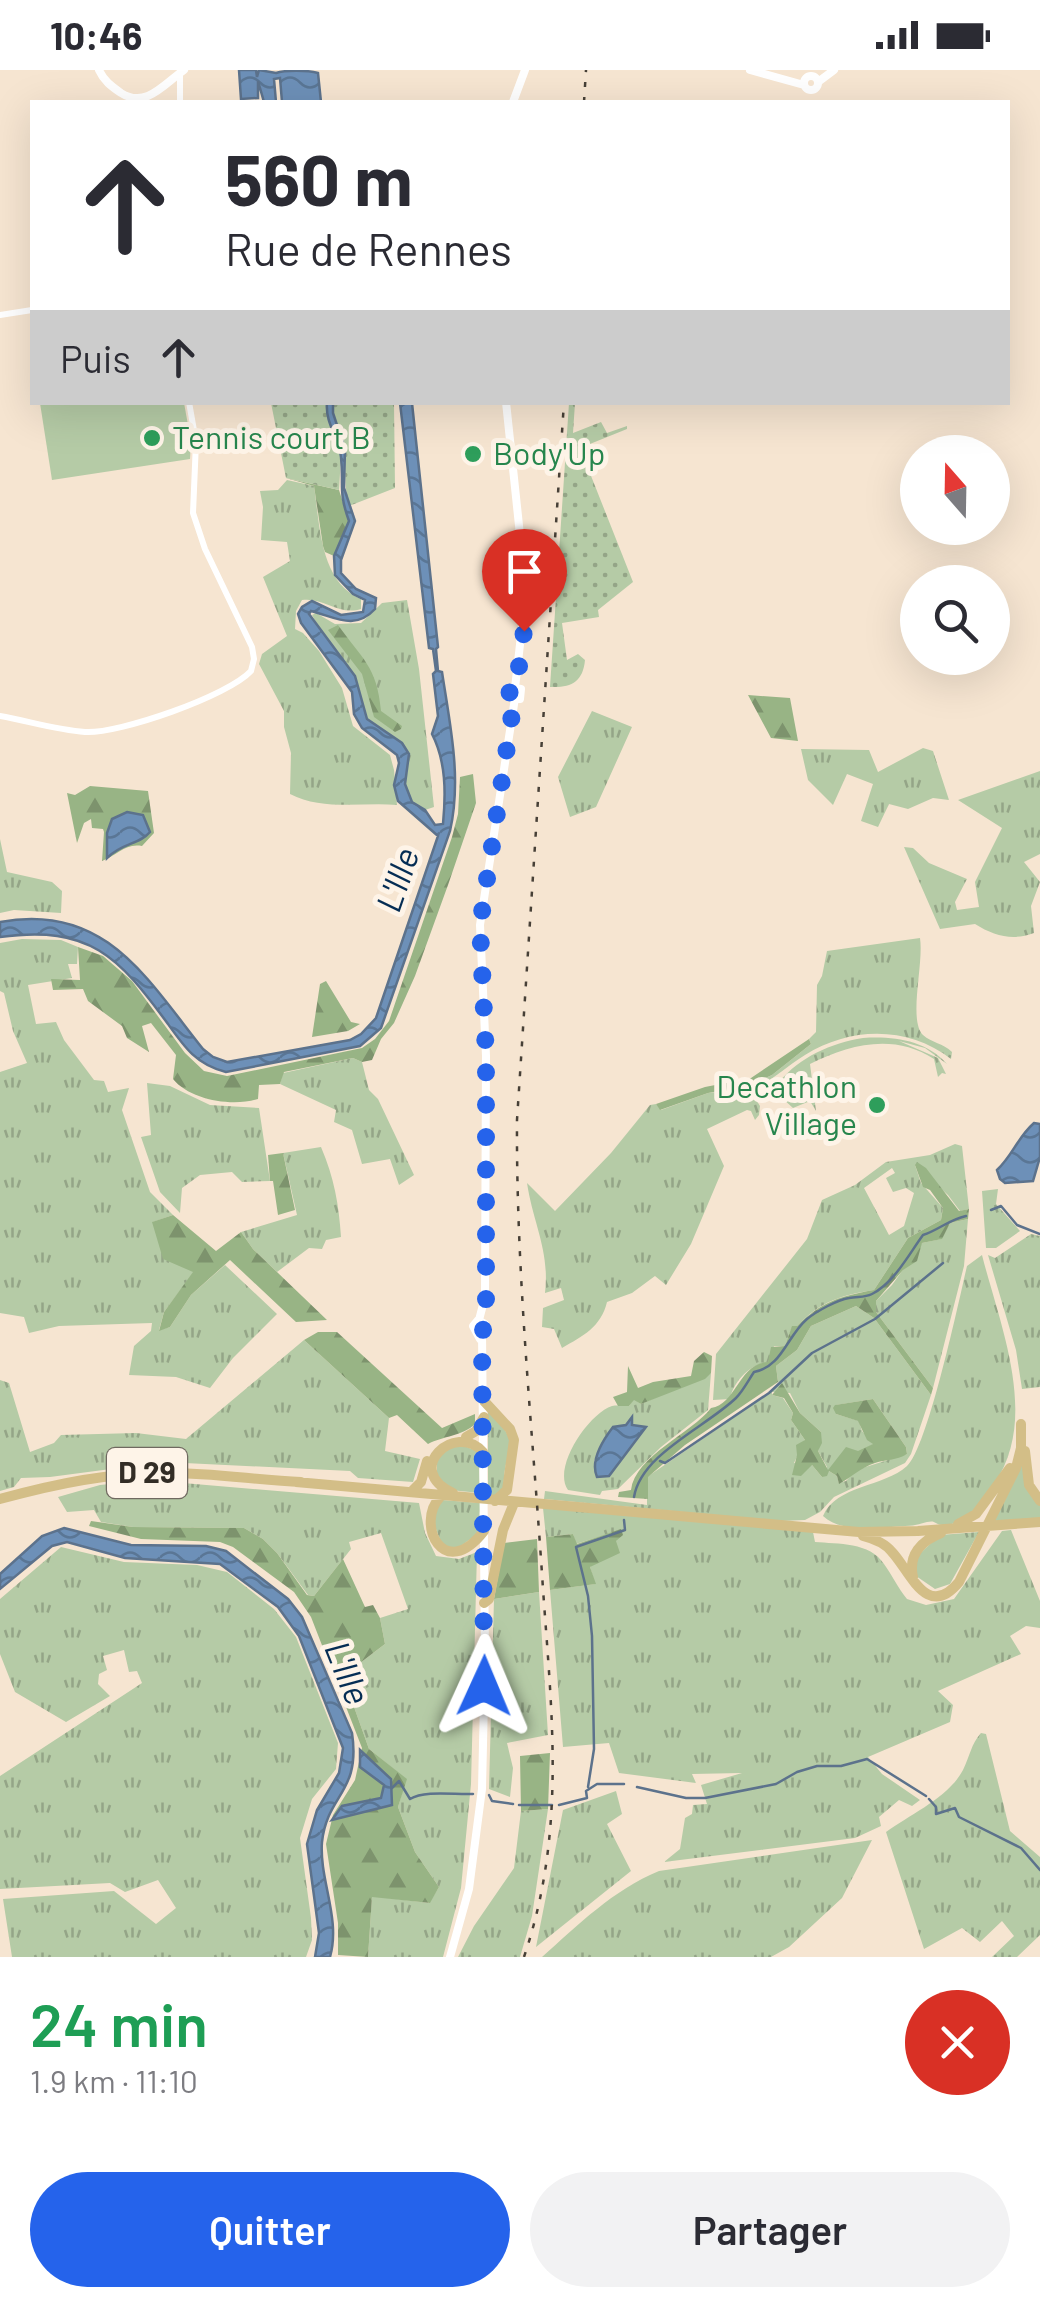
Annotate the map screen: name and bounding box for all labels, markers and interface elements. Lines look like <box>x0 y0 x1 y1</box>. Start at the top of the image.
text: 10:46 <box>50 12 142 58</box>
text: 560 m <box>225 136 413 220</box>
icon: ahead <box>60 140 190 270</box>
text: Rue de Rennes <box>225 221 512 275</box>
icon: ahead <box>151 330 206 385</box>
text: Puis <box>60 335 131 381</box>
place label: Tennis court B <box>172 417 371 455</box>
marker: Tennis court B <box>141 427 163 449</box>
place label: Body'Up <box>493 433 605 471</box>
north arrow <box>900 435 1010 545</box>
map controls <box>900 435 1010 675</box>
marker: Body'Up <box>462 443 484 465</box>
pin <box>482 529 567 632</box>
icon: arrive <box>497 544 552 599</box>
button: search <box>900 565 1010 675</box>
water label: L'Ille <box>366 842 427 917</box>
place label: Decathlon Village <box>716 1066 857 1141</box>
marker: Decathlon Village <box>866 1094 888 1116</box>
road number: D 29 <box>107 1448 187 1498</box>
water label: L'Ille <box>317 1634 380 1710</box>
position arrow <box>432 1634 536 1738</box>
text: 24 min <box>30 1987 208 2059</box>
button: close <box>905 1990 1010 2095</box>
text: 1.9 km · 11:10 <box>30 2061 198 2099</box>
button: Quitter <box>30 2172 510 2287</box>
button: Partager <box>530 2172 1010 2287</box>

